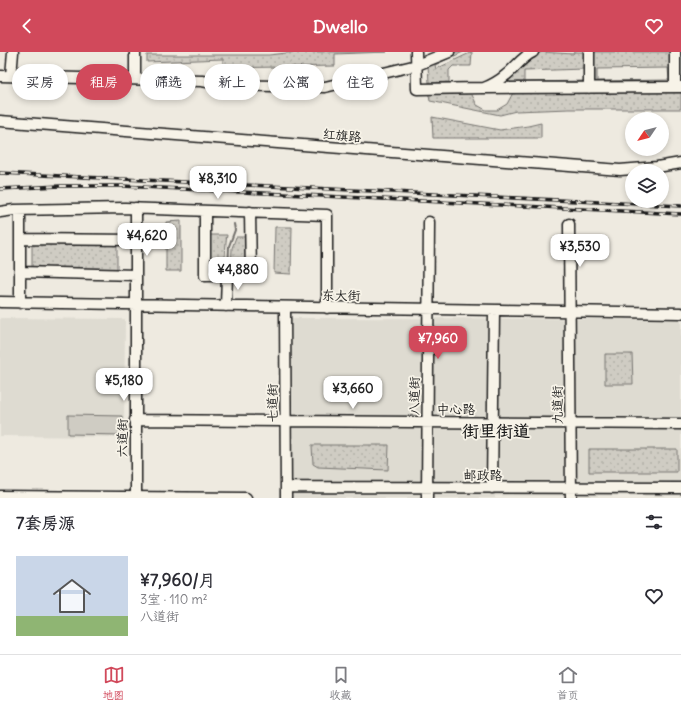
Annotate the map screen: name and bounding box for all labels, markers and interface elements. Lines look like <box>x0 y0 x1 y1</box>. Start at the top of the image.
icon: back <box>16 15 38 37</box>
text: Dwello <box>313 15 368 38</box>
icon: heart <box>643 15 665 37</box>
chip: 买房 <box>12 64 68 100</box>
chip: 租房 <box>76 64 132 100</box>
chip: 筛选 <box>140 64 196 100</box>
chip: 新上 <box>204 64 260 100</box>
chip: 公寓 <box>268 64 324 100</box>
chip: 住宅 <box>332 64 388 100</box>
north arrow <box>625 112 669 156</box>
map controls <box>625 112 669 208</box>
street label: 红旗路 <box>322 125 362 146</box>
button: layers <box>625 164 669 208</box>
pin: ¥8,310 <box>185 166 251 200</box>
text: ¥8,310 <box>199 170 237 187</box>
pin: ¥4,620 <box>114 223 180 257</box>
text: ¥4,620 <box>126 227 168 244</box>
pin: ¥3,530 <box>547 234 613 268</box>
text: ¥3,530 <box>559 238 601 255</box>
pin: ¥4,880 <box>205 257 271 291</box>
text: ¥4,880 <box>217 261 259 278</box>
street label: 东大街 <box>321 287 361 304</box>
pin: ¥7,960 <box>405 326 471 360</box>
text: ¥7,960 <box>418 330 458 347</box>
pin: ¥5,180 <box>91 368 157 402</box>
text: ¥5,180 <box>105 372 143 389</box>
pin: ¥3,660 <box>320 376 386 410</box>
street label: 八道街 <box>406 376 423 416</box>
text: ¥3,660 <box>332 380 374 397</box>
street label: 七道街 <box>264 383 281 423</box>
street label: 九道街 <box>549 385 566 425</box>
street label: 中心路 <box>436 401 476 418</box>
street label: 六道街 <box>114 418 131 458</box>
district label: 街里街道 <box>462 420 530 442</box>
street label: 邮政路 <box>463 467 503 484</box>
icon: filters <box>643 511 665 533</box>
text: 7套房源 <box>16 512 75 534</box>
text: ¥7,960/月 <box>140 569 216 591</box>
icon: home <box>48 572 96 620</box>
icon: heart <box>643 585 665 607</box>
text: 3室 · 110 m² <box>140 591 208 608</box>
text: 八道街 <box>140 608 179 625</box>
tab: 地图 <box>103 664 125 702</box>
tab: 收藏 <box>330 664 352 702</box>
tab: 首页 <box>557 664 579 702</box>

